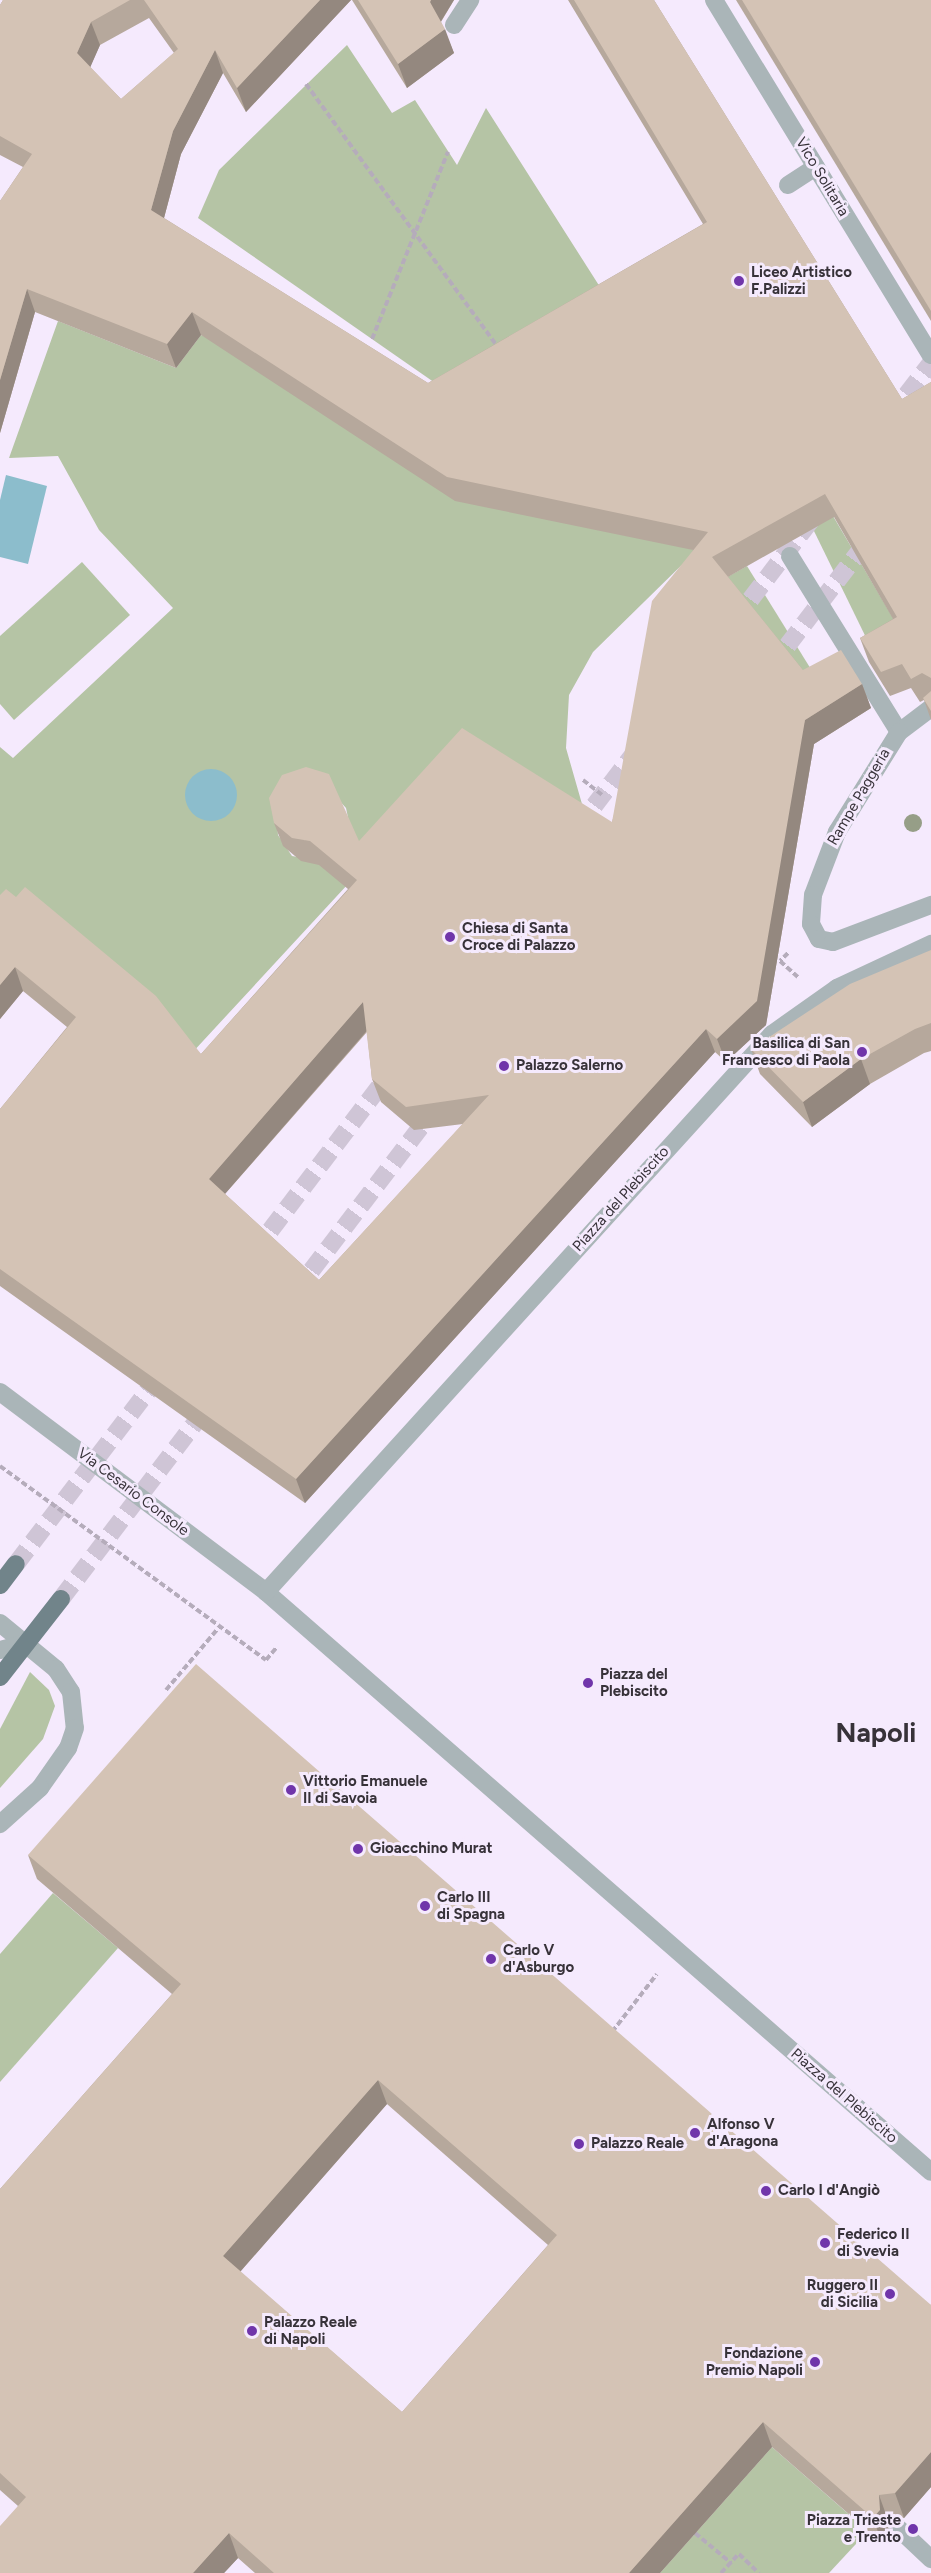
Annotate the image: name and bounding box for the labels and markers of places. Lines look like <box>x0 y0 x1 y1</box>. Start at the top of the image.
place label: Liceo Artistico F.Palizzi <box>751 263 852 298</box>
marker: Liceo Artistico F.Palizzi <box>732 274 746 288</box>
place label: Chiesa di Santa Croce di Palazzo <box>462 919 575 954</box>
marker: Chiesa di Santa Croce di Palazzo <box>443 930 457 944</box>
place label: Basilica di San Francesco di Paola <box>722 1034 850 1069</box>
marker: Basilica di San Francesco di Paola <box>855 1045 869 1059</box>
place label: Palazzo Salerno <box>516 1057 623 1075</box>
marker: Palazzo Salerno <box>497 1059 511 1073</box>
place label: Piazza del Plebiscito <box>600 1665 668 1700</box>
marker: Piazza del Plebiscito <box>581 1676 595 1690</box>
place label: Vittorio Emanuele II di Savoia <box>303 1772 428 1807</box>
marker: Vittorio Emanuele II di Savoia <box>284 1783 298 1797</box>
place label: Gioacchino Murat <box>370 1840 493 1858</box>
marker: Gioacchino Murat <box>351 1842 365 1856</box>
place label: Carlo III di Spagna <box>437 1888 505 1923</box>
marker: Carlo III di Spagna <box>418 1899 432 1913</box>
place label: Carlo V d'Asburgo <box>503 1941 574 1976</box>
marker: Carlo V d'Asburgo <box>484 1952 498 1966</box>
place label: Alfonso V d'Aragona <box>707 2115 778 2150</box>
marker: Alfonso V d'Aragona <box>688 2126 702 2140</box>
place label: Palazzo Reale <box>591 2135 684 2153</box>
marker: Palazzo Reale <box>572 2137 586 2151</box>
place label: Carlo I d'Angiò <box>778 2182 880 2200</box>
marker: Carlo I d'Angiò <box>759 2184 773 2198</box>
place label: Federico II di Svevia <box>837 2225 909 2260</box>
marker: Federico II di Svevia <box>818 2236 832 2250</box>
place label: Ruggero II di Sicilia <box>807 2276 878 2311</box>
marker: Ruggero II di Sicilia <box>883 2287 897 2301</box>
place label: Palazzo Reale di Napoli <box>264 2313 357 2348</box>
marker: Palazzo Reale di Napoli <box>245 2324 259 2338</box>
place label: Fondazione Premio Napoli <box>706 2344 803 2379</box>
marker: Fondazione Premio Napoli <box>808 2355 822 2369</box>
place label: Piazza Trieste e Trento <box>807 2511 901 2546</box>
marker: Piazza Trieste e Trento <box>906 2522 920 2536</box>

